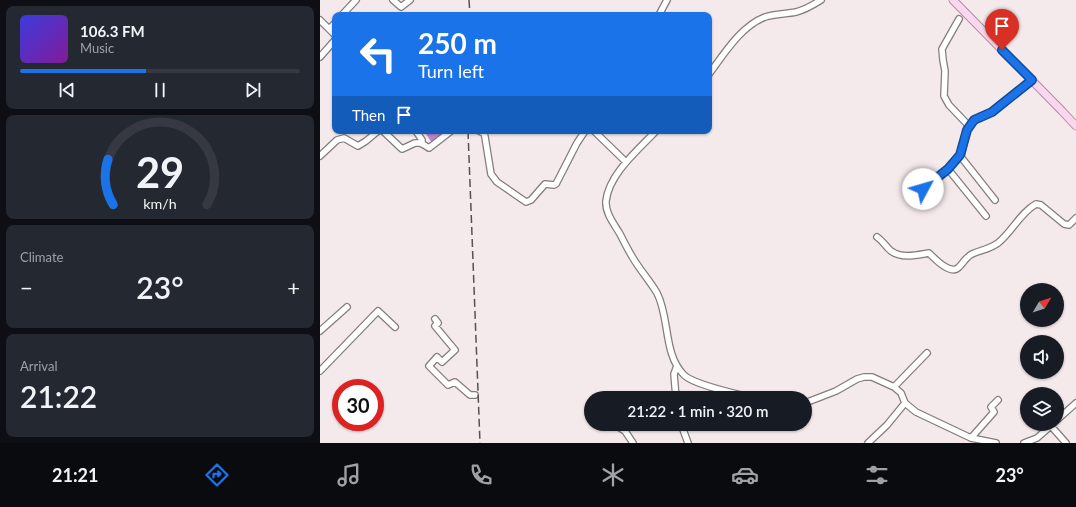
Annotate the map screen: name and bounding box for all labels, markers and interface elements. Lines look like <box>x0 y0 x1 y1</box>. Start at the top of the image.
pin <box>985 9 1019 50</box>
icon: arrive <box>991 15 1013 37</box>
text: 106.3 FM <box>80 22 145 40</box>
text: 250 m <box>418 26 497 60</box>
icon: left <box>352 28 404 80</box>
text: Music <box>80 40 114 56</box>
text: Turn left <box>418 60 484 82</box>
icon: previous <box>56 79 78 101</box>
icon: pause <box>149 79 171 101</box>
icon: next <box>242 79 264 101</box>
icon: arrive <box>393 104 415 126</box>
text: Then <box>352 106 385 124</box>
text: 29 <box>136 147 184 197</box>
position arrow <box>902 168 944 210</box>
text: km/h <box>143 195 177 212</box>
text: Climate <box>20 249 63 265</box>
text: 23° <box>136 269 184 305</box>
text: − <box>20 274 33 301</box>
text: + <box>287 274 300 301</box>
north arrow <box>1020 283 1064 327</box>
map controls <box>1020 283 1064 431</box>
button: sound <box>1020 335 1064 379</box>
text: Arrival <box>20 358 57 374</box>
text: 21:22 <box>20 378 97 414</box>
speed limit sign: 30 <box>332 379 384 431</box>
button: layers <box>1020 387 1064 431</box>
text: 21:22 · 1 min · 320 m <box>628 402 768 420</box>
icon: directions <box>203 461 231 489</box>
icon: music <box>335 461 363 489</box>
icon: phone <box>467 461 495 489</box>
icon: climate <box>599 461 627 489</box>
icon: car <box>731 461 759 489</box>
icon: filters <box>863 461 891 489</box>
text: 21:21 <box>52 464 98 486</box>
text: 23° <box>995 464 1024 486</box>

